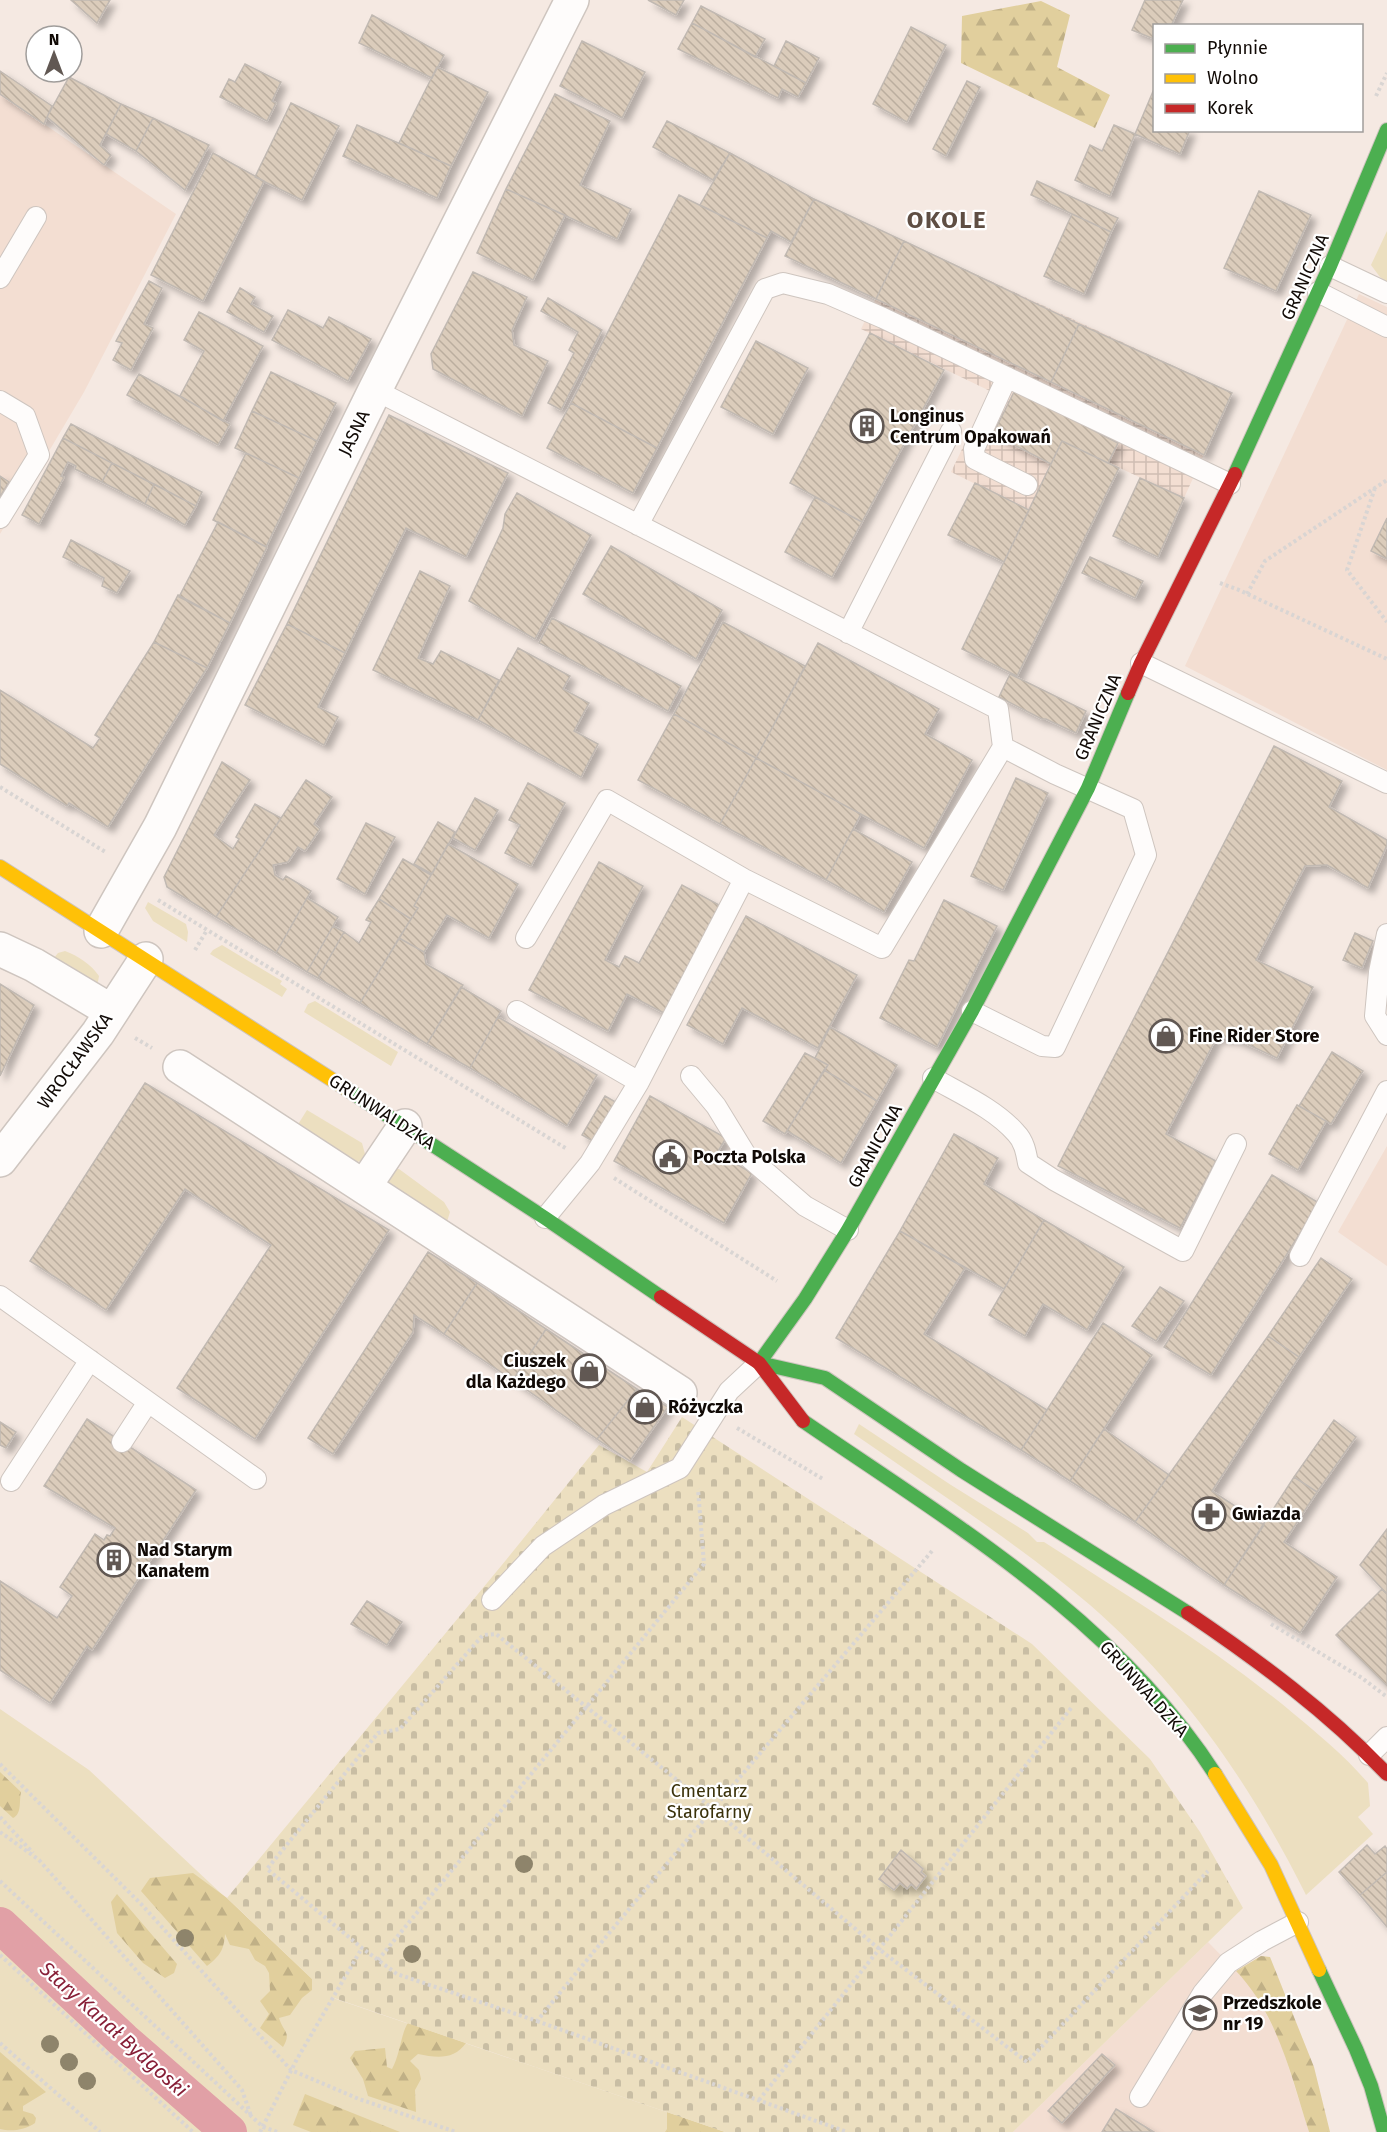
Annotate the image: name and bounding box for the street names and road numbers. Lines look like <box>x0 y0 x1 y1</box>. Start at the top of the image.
street label: GRANICZNA <box>1276 230 1334 324</box>
street label: JASNA <box>334 406 375 459</box>
street label: GRANICZNA <box>1070 670 1126 764</box>
street label: WROCŁAWSKA <box>33 1008 118 1113</box>
street label: GRUNWALDZKA <box>325 1070 440 1155</box>
street label: GRANICZNA <box>843 1100 907 1192</box>
street label: GRUNWALDZKA <box>1095 1636 1193 1742</box>

